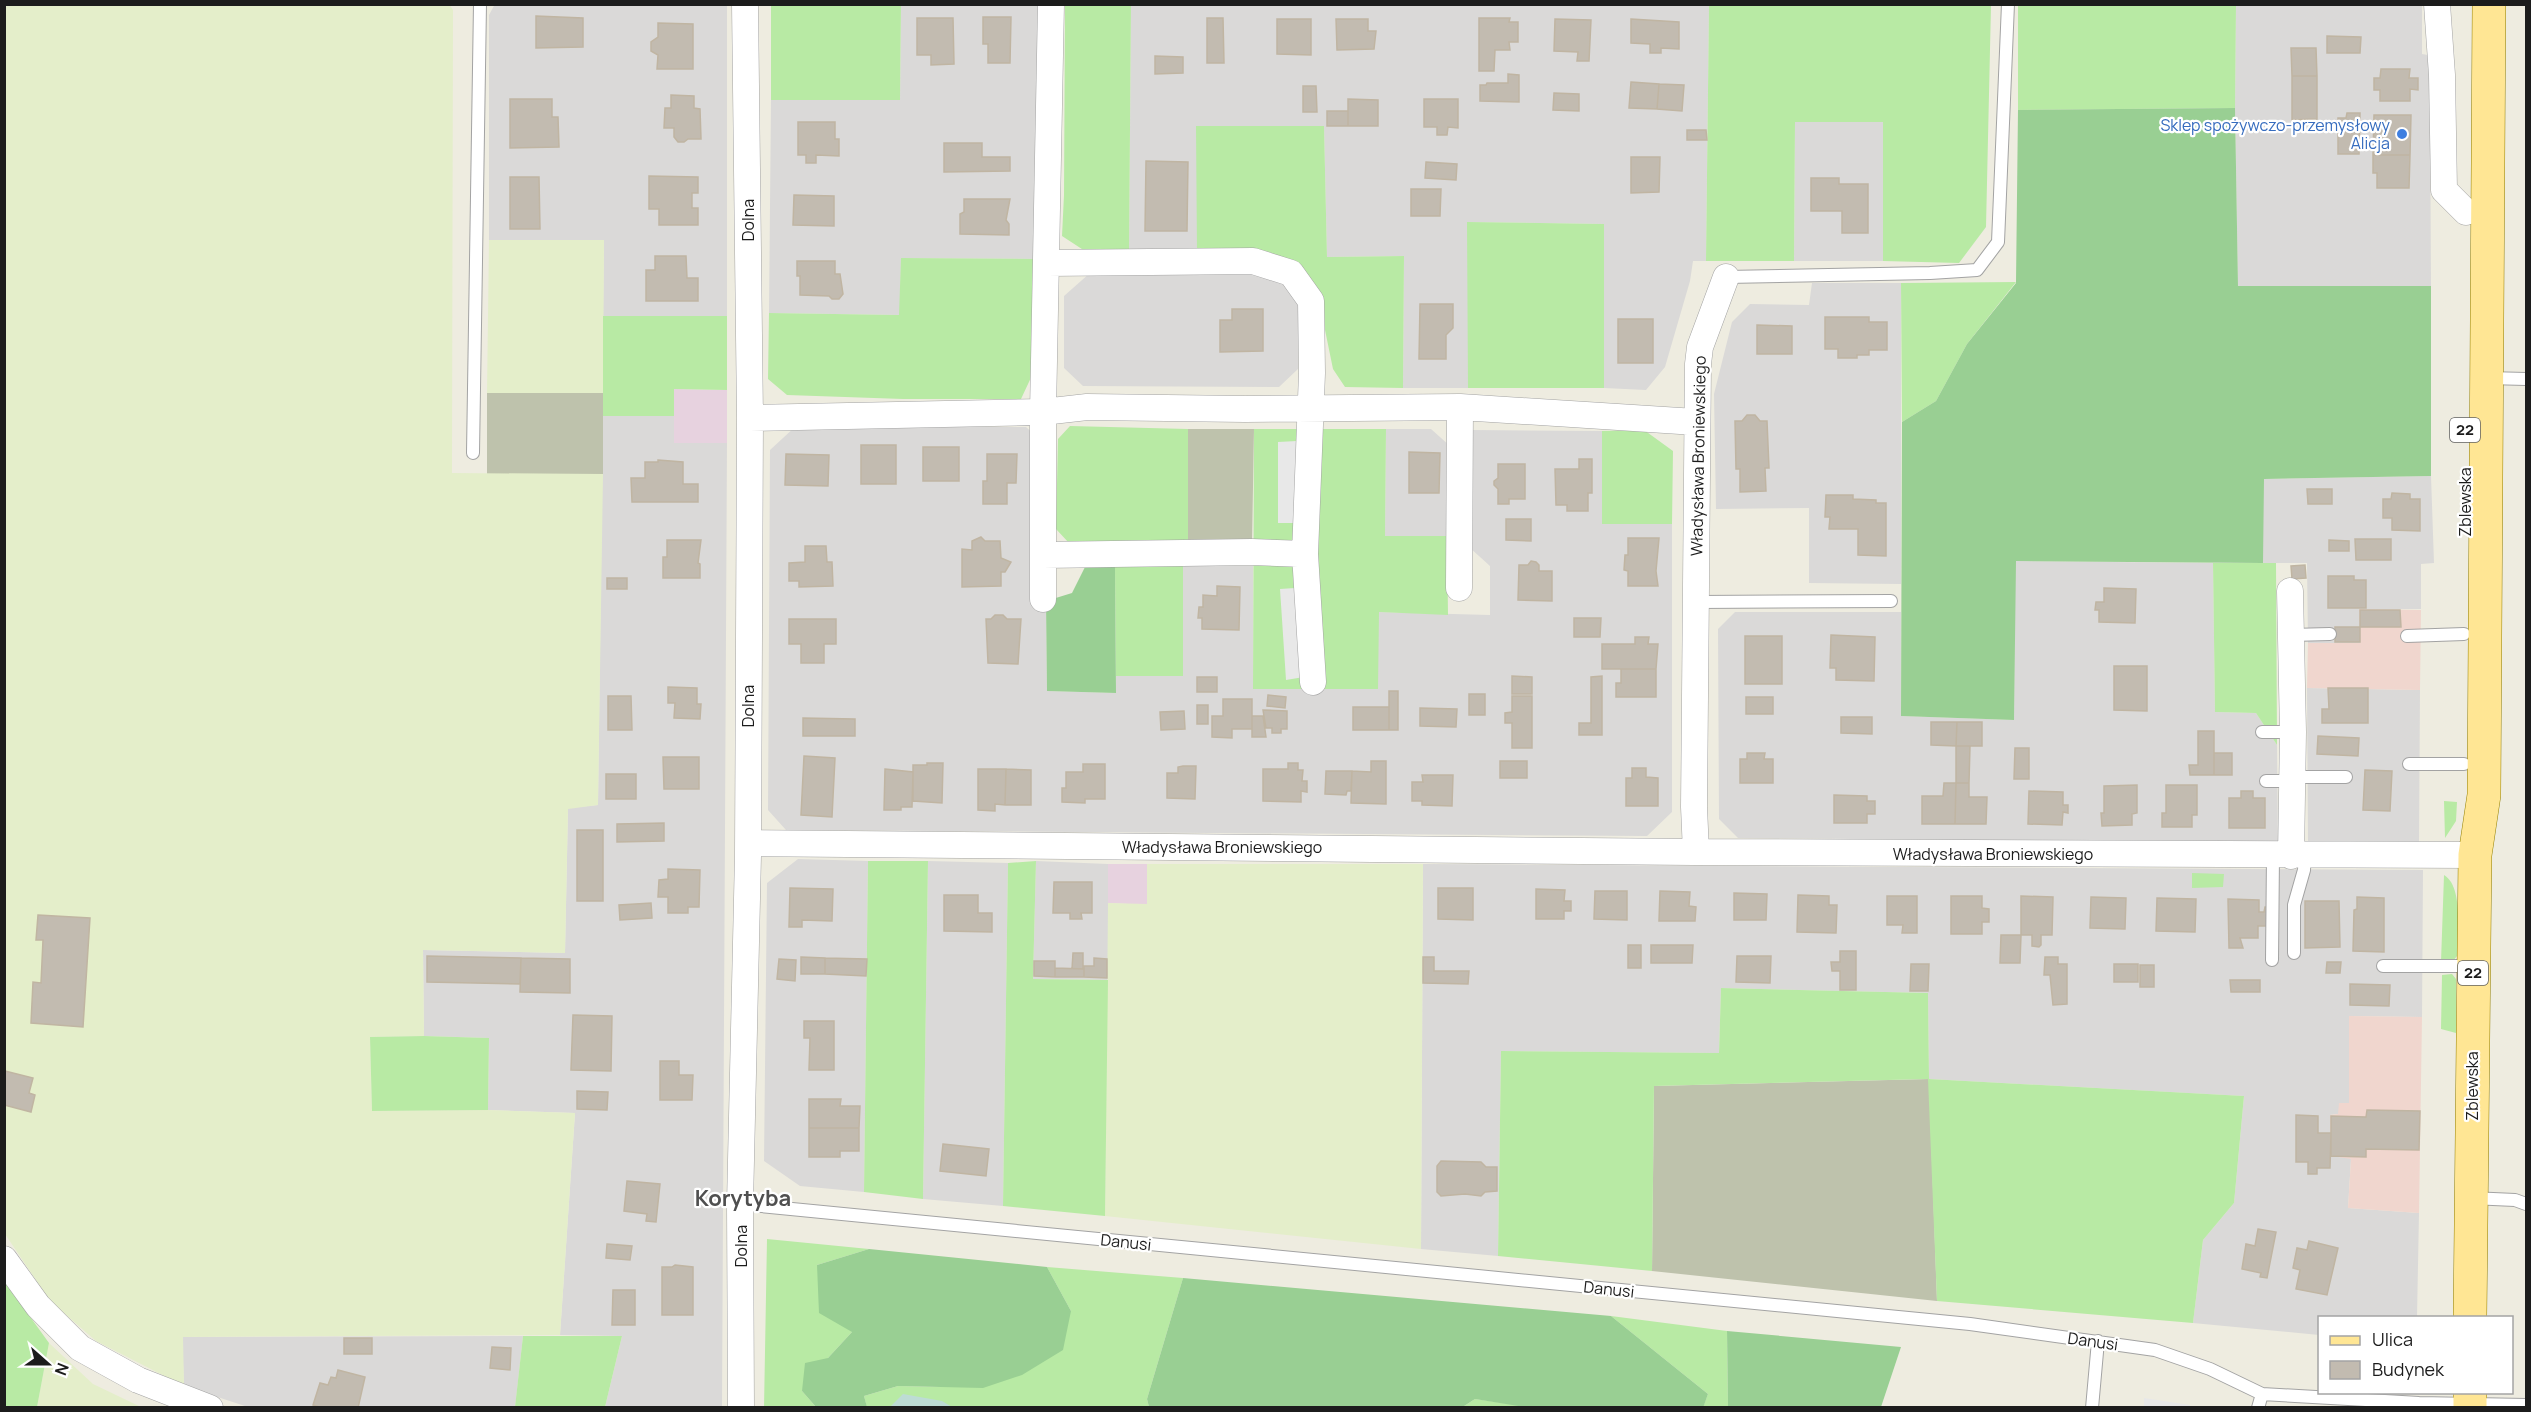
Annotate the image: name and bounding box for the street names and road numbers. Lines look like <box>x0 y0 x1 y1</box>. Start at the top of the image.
street label: Dolna <box>737 199 759 241</box>
street label: Władysława Broniewskiego <box>1685 356 1711 556</box>
road number: 22 <box>2450 418 2480 442</box>
street label: Zblewska <box>2454 467 2476 537</box>
street label: Dolna <box>737 685 759 727</box>
street label: Władysława Broniewskiego <box>1122 836 1322 858</box>
street label: Władysława Broniewskiego <box>1893 843 2093 865</box>
road number: 22 <box>2458 961 2488 985</box>
street label: Zblewska <box>2461 1051 2483 1121</box>
street label: Dolna <box>730 1225 752 1267</box>
street label: Danusi <box>1100 1228 1152 1256</box>
street label: Danusi <box>1583 1275 1635 1303</box>
street label: Danusi <box>2066 1327 2120 1355</box>

